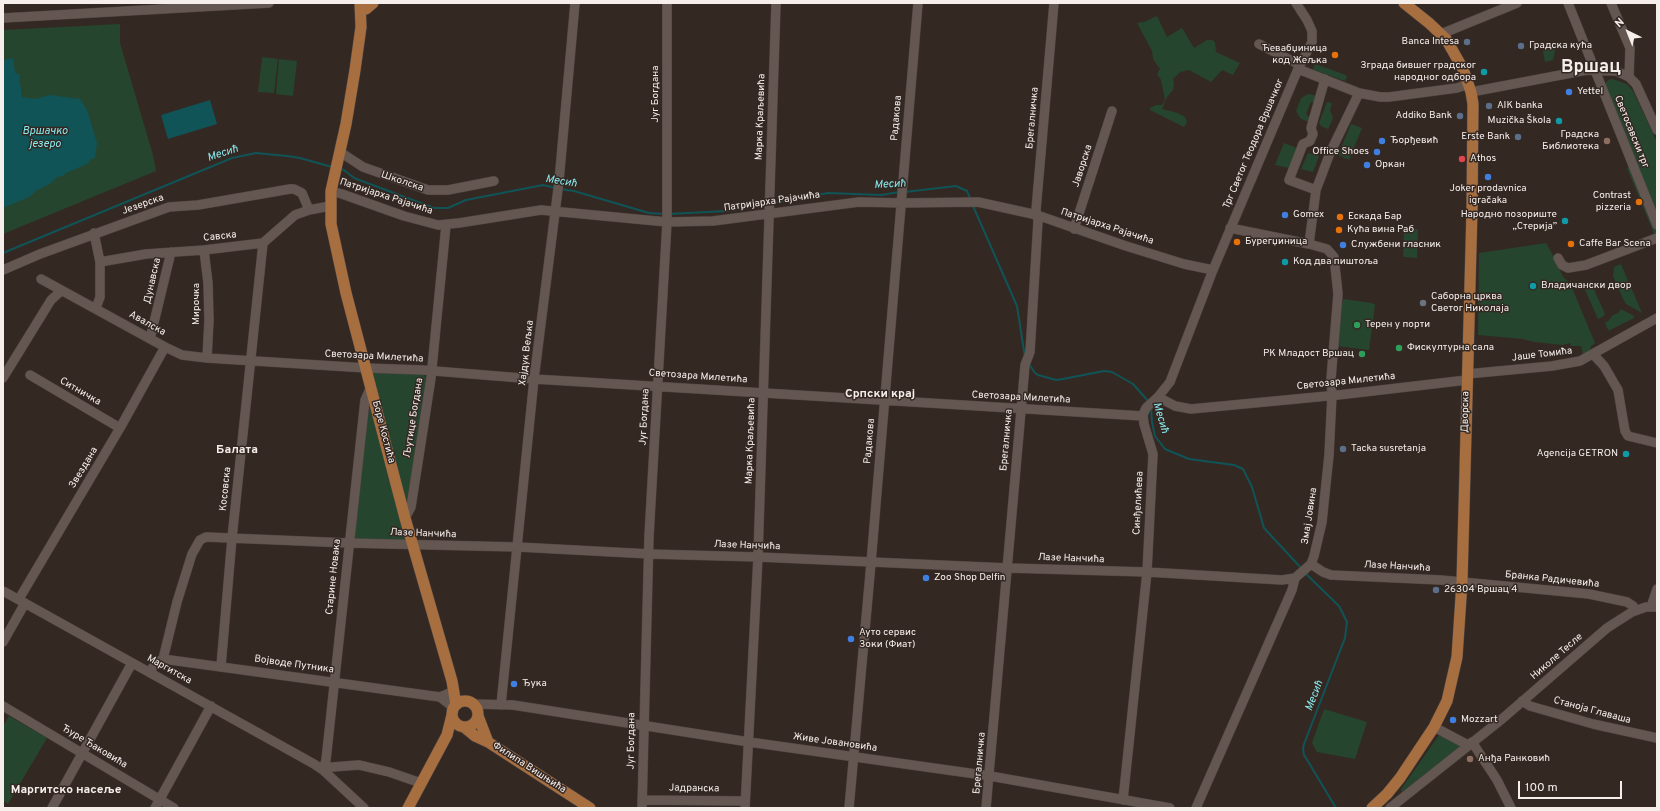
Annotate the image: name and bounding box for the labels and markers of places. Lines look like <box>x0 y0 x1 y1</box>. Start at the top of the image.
place label: Banca Intesa <box>1402 36 1459 48</box>
marker: Banca Intesa <box>1462 37 1472 47</box>
place label: Градска кућа <box>1529 40 1592 52</box>
marker: Градска кућа <box>1516 41 1526 51</box>
place label: Ћевабџиница код Жељка <box>1262 43 1327 66</box>
marker: Ћевабџиница код Жељка <box>1330 50 1340 60</box>
place label: Зграда бившег градског народног одбора <box>1360 60 1476 84</box>
marker: Зграда бившег градског народног одбора <box>1479 67 1489 77</box>
place label: Yettel <box>1577 86 1603 98</box>
marker: Yettel <box>1564 87 1574 97</box>
place label: AIK banka <box>1497 100 1542 112</box>
marker: AIK banka <box>1484 101 1494 111</box>
place label: Addiko Bank <box>1396 110 1452 122</box>
marker: Addiko Bank <box>1455 111 1465 121</box>
place label: Muzička Škola <box>1488 115 1551 127</box>
marker: Muzička Škola <box>1554 116 1564 126</box>
place label: Градска Библиотека <box>1542 129 1599 152</box>
place label: Erste Bank <box>1461 131 1510 143</box>
marker: Erste Bank <box>1513 132 1523 142</box>
place label: Ђорђевић <box>1390 135 1438 147</box>
marker: Ђорђевић <box>1377 136 1387 146</box>
marker: Градска Библиотека <box>1602 136 1612 146</box>
place label: Office Shoes <box>1312 146 1369 158</box>
marker: Office Shoes <box>1372 147 1382 157</box>
place label: Athos <box>1470 153 1496 165</box>
marker: Athos <box>1457 154 1467 164</box>
place label: Оркан <box>1375 159 1405 171</box>
marker: Оркан <box>1362 160 1372 170</box>
marker: Joker prodavnica igračaka <box>1483 172 1493 182</box>
place label: Joker prodavnica igračaka <box>1449 183 1527 206</box>
place label: Contrast pizzeria <box>1593 190 1631 214</box>
marker: Contrast pizzeria <box>1634 197 1644 207</box>
place label: Gomex <box>1293 209 1324 221</box>
place label: Народно позориште „Стерија” <box>1461 209 1557 232</box>
marker: Gomex <box>1280 210 1290 220</box>
place label: Ескада Бар <box>1348 211 1402 223</box>
marker: Ескада Бар <box>1335 212 1345 222</box>
marker: Народно позориште „Стерија” <box>1560 216 1570 226</box>
place label: Кућа вина Раб <box>1347 224 1414 236</box>
marker: Кућа вина Раб <box>1334 225 1344 235</box>
place label: Бурегџиница <box>1245 236 1307 248</box>
marker: Бурегџиница <box>1232 237 1242 247</box>
place label: Caffe Bar Scena <box>1579 238 1651 250</box>
place label: Службени гласник <box>1351 239 1441 251</box>
marker: Caffe Bar Scena <box>1566 239 1576 249</box>
marker: Службени гласник <box>1338 240 1348 250</box>
place label: Код два пиштоља <box>1293 256 1378 268</box>
marker: Код два пиштоља <box>1280 257 1290 267</box>
place label: Владичански двор <box>1541 280 1631 292</box>
marker: Владичански двор <box>1528 281 1538 291</box>
place label: Саборна црква Светог Николаја <box>1431 291 1509 314</box>
marker: Саборна црква Светог Николаја <box>1418 298 1428 308</box>
place label: Терен у порти <box>1365 319 1430 331</box>
marker: Терен у порти <box>1352 320 1362 330</box>
place label: Фискултурна сала <box>1407 342 1494 354</box>
marker: Фискултурна сала <box>1394 343 1404 353</box>
place label: РК Младост Вршац <box>1263 348 1354 360</box>
marker: РК Младост Вршац <box>1357 349 1367 359</box>
place label: Tacka susretanja <box>1351 443 1426 455</box>
marker: Tacka susretanja <box>1338 444 1348 454</box>
place label: Agencija GETRON <box>1537 448 1618 460</box>
marker: Agencija GETRON <box>1621 449 1631 459</box>
place label: Zoo Shop Delfin <box>934 572 1005 584</box>
marker: Zoo Shop Delfin <box>921 573 931 583</box>
place label: 26304 Вршац 4 <box>1444 584 1518 596</box>
marker: 26304 Вршац 4 <box>1431 585 1441 595</box>
place label: Ауто сервис Зоки (Фиат) <box>859 627 916 650</box>
marker: Ауто сервис Зоки (Фиат) <box>846 634 856 644</box>
place label: Ђука <box>522 678 547 690</box>
marker: Ђука <box>509 679 519 689</box>
place label: Mozzart <box>1461 714 1498 726</box>
marker: Mozzart <box>1448 715 1458 725</box>
place label: Анђа Ранковић <box>1478 753 1550 765</box>
marker: Анђа Ранковић <box>1465 754 1475 764</box>

